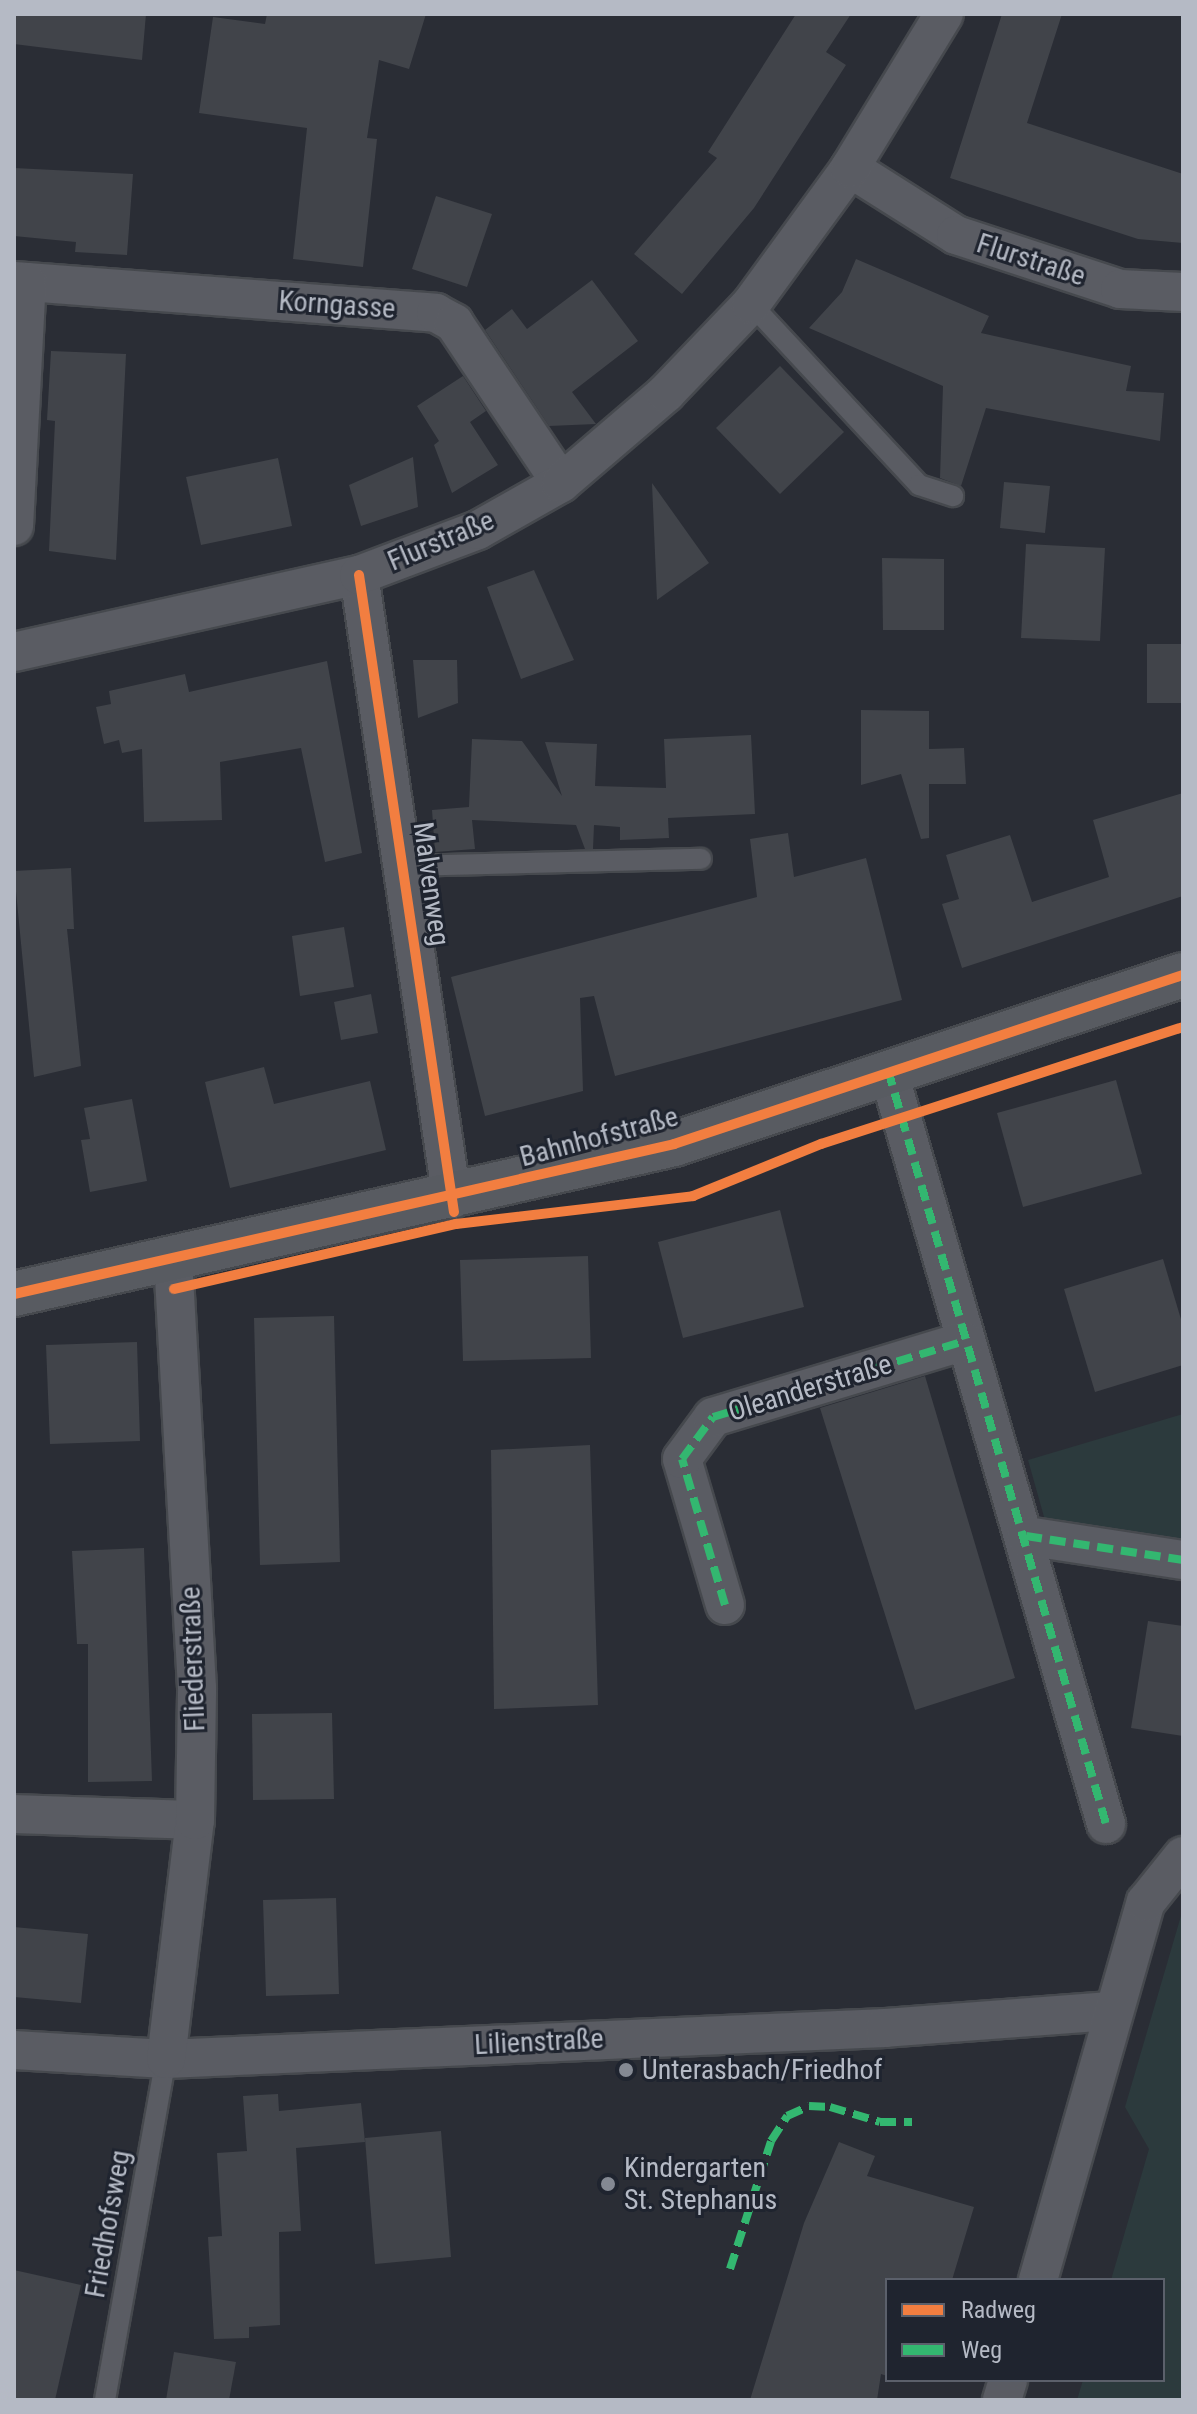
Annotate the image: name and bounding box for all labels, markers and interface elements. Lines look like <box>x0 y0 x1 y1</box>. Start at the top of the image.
street label: Flurstraße <box>972 227 1090 293</box>
street label: Korngasse <box>278 284 396 326</box>
street label: Flurstraße <box>383 504 499 578</box>
street label: Malvenweg <box>406 820 456 948</box>
street label: Bahnhofstraße <box>516 1100 682 1174</box>
street label: Oleanderstraße <box>724 1347 896 1429</box>
street label: Fliederstraße <box>174 1586 212 1732</box>
street label: Lilienstraße <box>473 2022 605 2062</box>
place label: Unterasbach/Friedhof <box>642 2053 882 2087</box>
marker: Unterasbach/Friedhof <box>617 2061 635 2079</box>
street label: Friedhofsweg <box>78 2148 138 2300</box>
place label: Kindergarten St. Stephanus <box>624 2151 777 2217</box>
marker: Kindergarten St. Stephanus <box>599 2175 617 2193</box>
legend <box>885 2278 1165 2382</box>
text: Radweg <box>961 2296 1036 2324</box>
text: Weg <box>961 2336 1002 2364</box>

